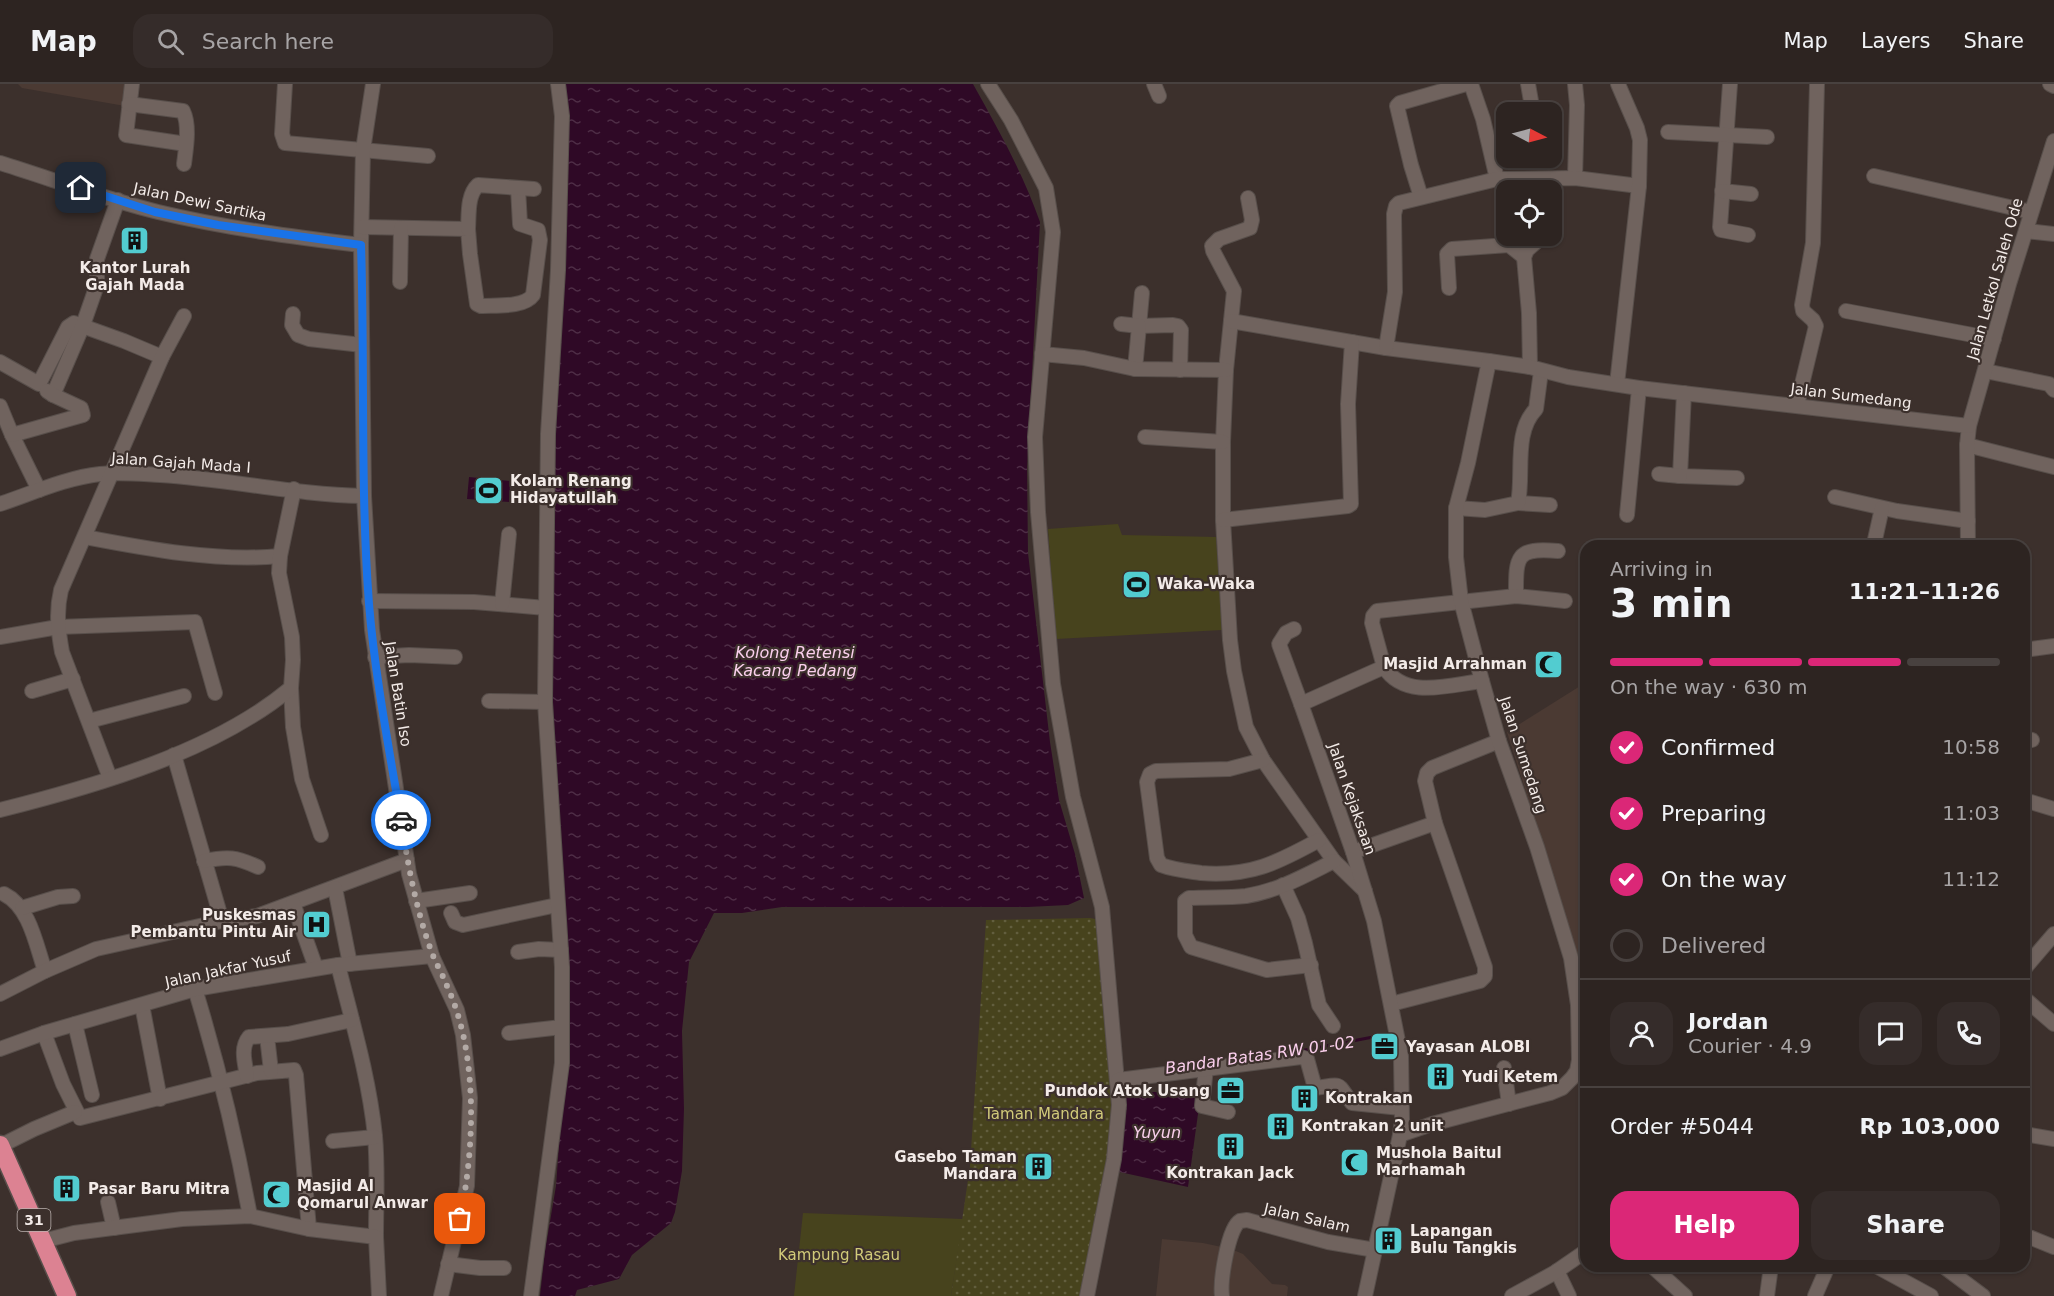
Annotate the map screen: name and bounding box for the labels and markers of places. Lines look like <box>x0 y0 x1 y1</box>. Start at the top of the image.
pin <box>55 162 106 213</box>
building icon: Kantor Lurah Gajah Mada <box>119 225 151 257</box>
place label: Kantor Lurah Gajah Mada <box>80 259 190 294</box>
place label: Kolam Renang Hidayatullah <box>510 472 632 507</box>
sports icon: Kolam Renang Hidayatullah <box>473 474 505 506</box>
sports icon: Waka-Waka <box>1120 568 1152 600</box>
place label: Waka-Waka <box>1157 575 1255 593</box>
mosque icon: Masjid Arrahman <box>1532 648 1564 680</box>
place label: Masjid Arrahman <box>1383 655 1527 673</box>
place label: Puskesmas Pembantu Pintu Air <box>131 906 297 941</box>
hospital icon: Puskesmas Pembantu Pintu Air <box>301 908 333 940</box>
office icon: Yayasan ALOBI <box>1369 1031 1401 1063</box>
place label: Yayasan ALOBI <box>1405 1038 1530 1056</box>
building icon: Yudi Ketem <box>1425 1061 1457 1093</box>
place label: Yudi Ketem <box>1461 1068 1558 1086</box>
office icon: Pundok Atok Usang <box>1215 1075 1247 1107</box>
place label: Pundok Atok Usang <box>1044 1082 1210 1100</box>
building icon: Kontrakan <box>1288 1082 1320 1114</box>
place label: Kontrakan <box>1325 1089 1413 1107</box>
building icon: Kontrakan 2 unit <box>1264 1110 1296 1142</box>
place label: Kontrakan 2 unit <box>1301 1117 1443 1135</box>
building icon: Kontrakan Jack <box>1214 1130 1246 1162</box>
place label: Mushola Baitul Marhamah <box>1376 1144 1502 1179</box>
mosque icon: Mushola Baitul Marhamah <box>1339 1146 1371 1178</box>
place label: Gasebo Taman Mandara <box>894 1148 1017 1183</box>
building icon: Gasebo Taman Mandara <box>1022 1150 1054 1182</box>
place label: Kontrakan Jack <box>1166 1164 1295 1182</box>
building icon: Pasar Baru Mitra <box>51 1173 83 1205</box>
place label: Masjid Al Qomarul Anwar <box>297 1177 429 1212</box>
mosque icon: Masjid Al Qomarul Anwar <box>260 1179 292 1211</box>
place label: Pasar Baru Mitra <box>88 1180 230 1198</box>
pin <box>434 1193 485 1244</box>
place label: Lapangan Bulu Tangkis <box>1410 1222 1517 1257</box>
building icon: Lapangan Bulu Tangkis <box>1373 1224 1405 1256</box>

